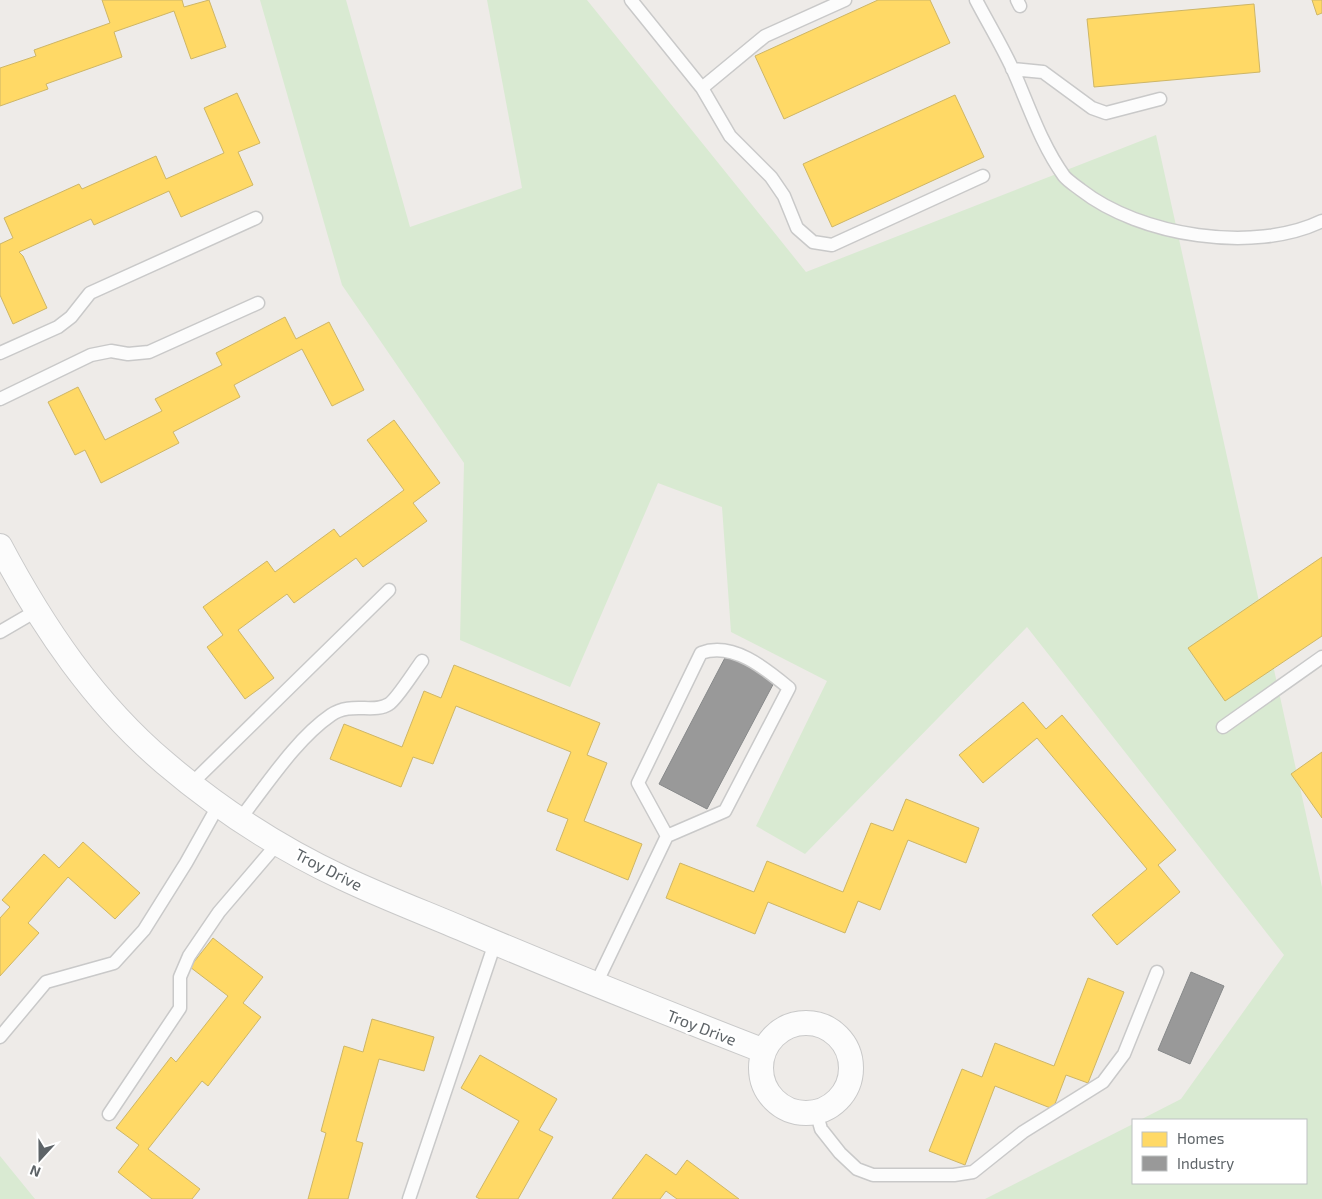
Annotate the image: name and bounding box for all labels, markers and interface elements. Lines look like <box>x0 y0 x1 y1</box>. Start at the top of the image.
street label: Troy Drive <box>292 844 366 894</box>
street label: Troy Drive <box>665 1005 739 1049</box>
legend <box>1132 1119 1307 1184</box>
text: Homes <box>1177 1129 1224 1147</box>
north arrow <box>15 1134 65 1184</box>
text: Industry <box>1177 1154 1234 1172</box>
text: N <box>27 1162 43 1181</box>

